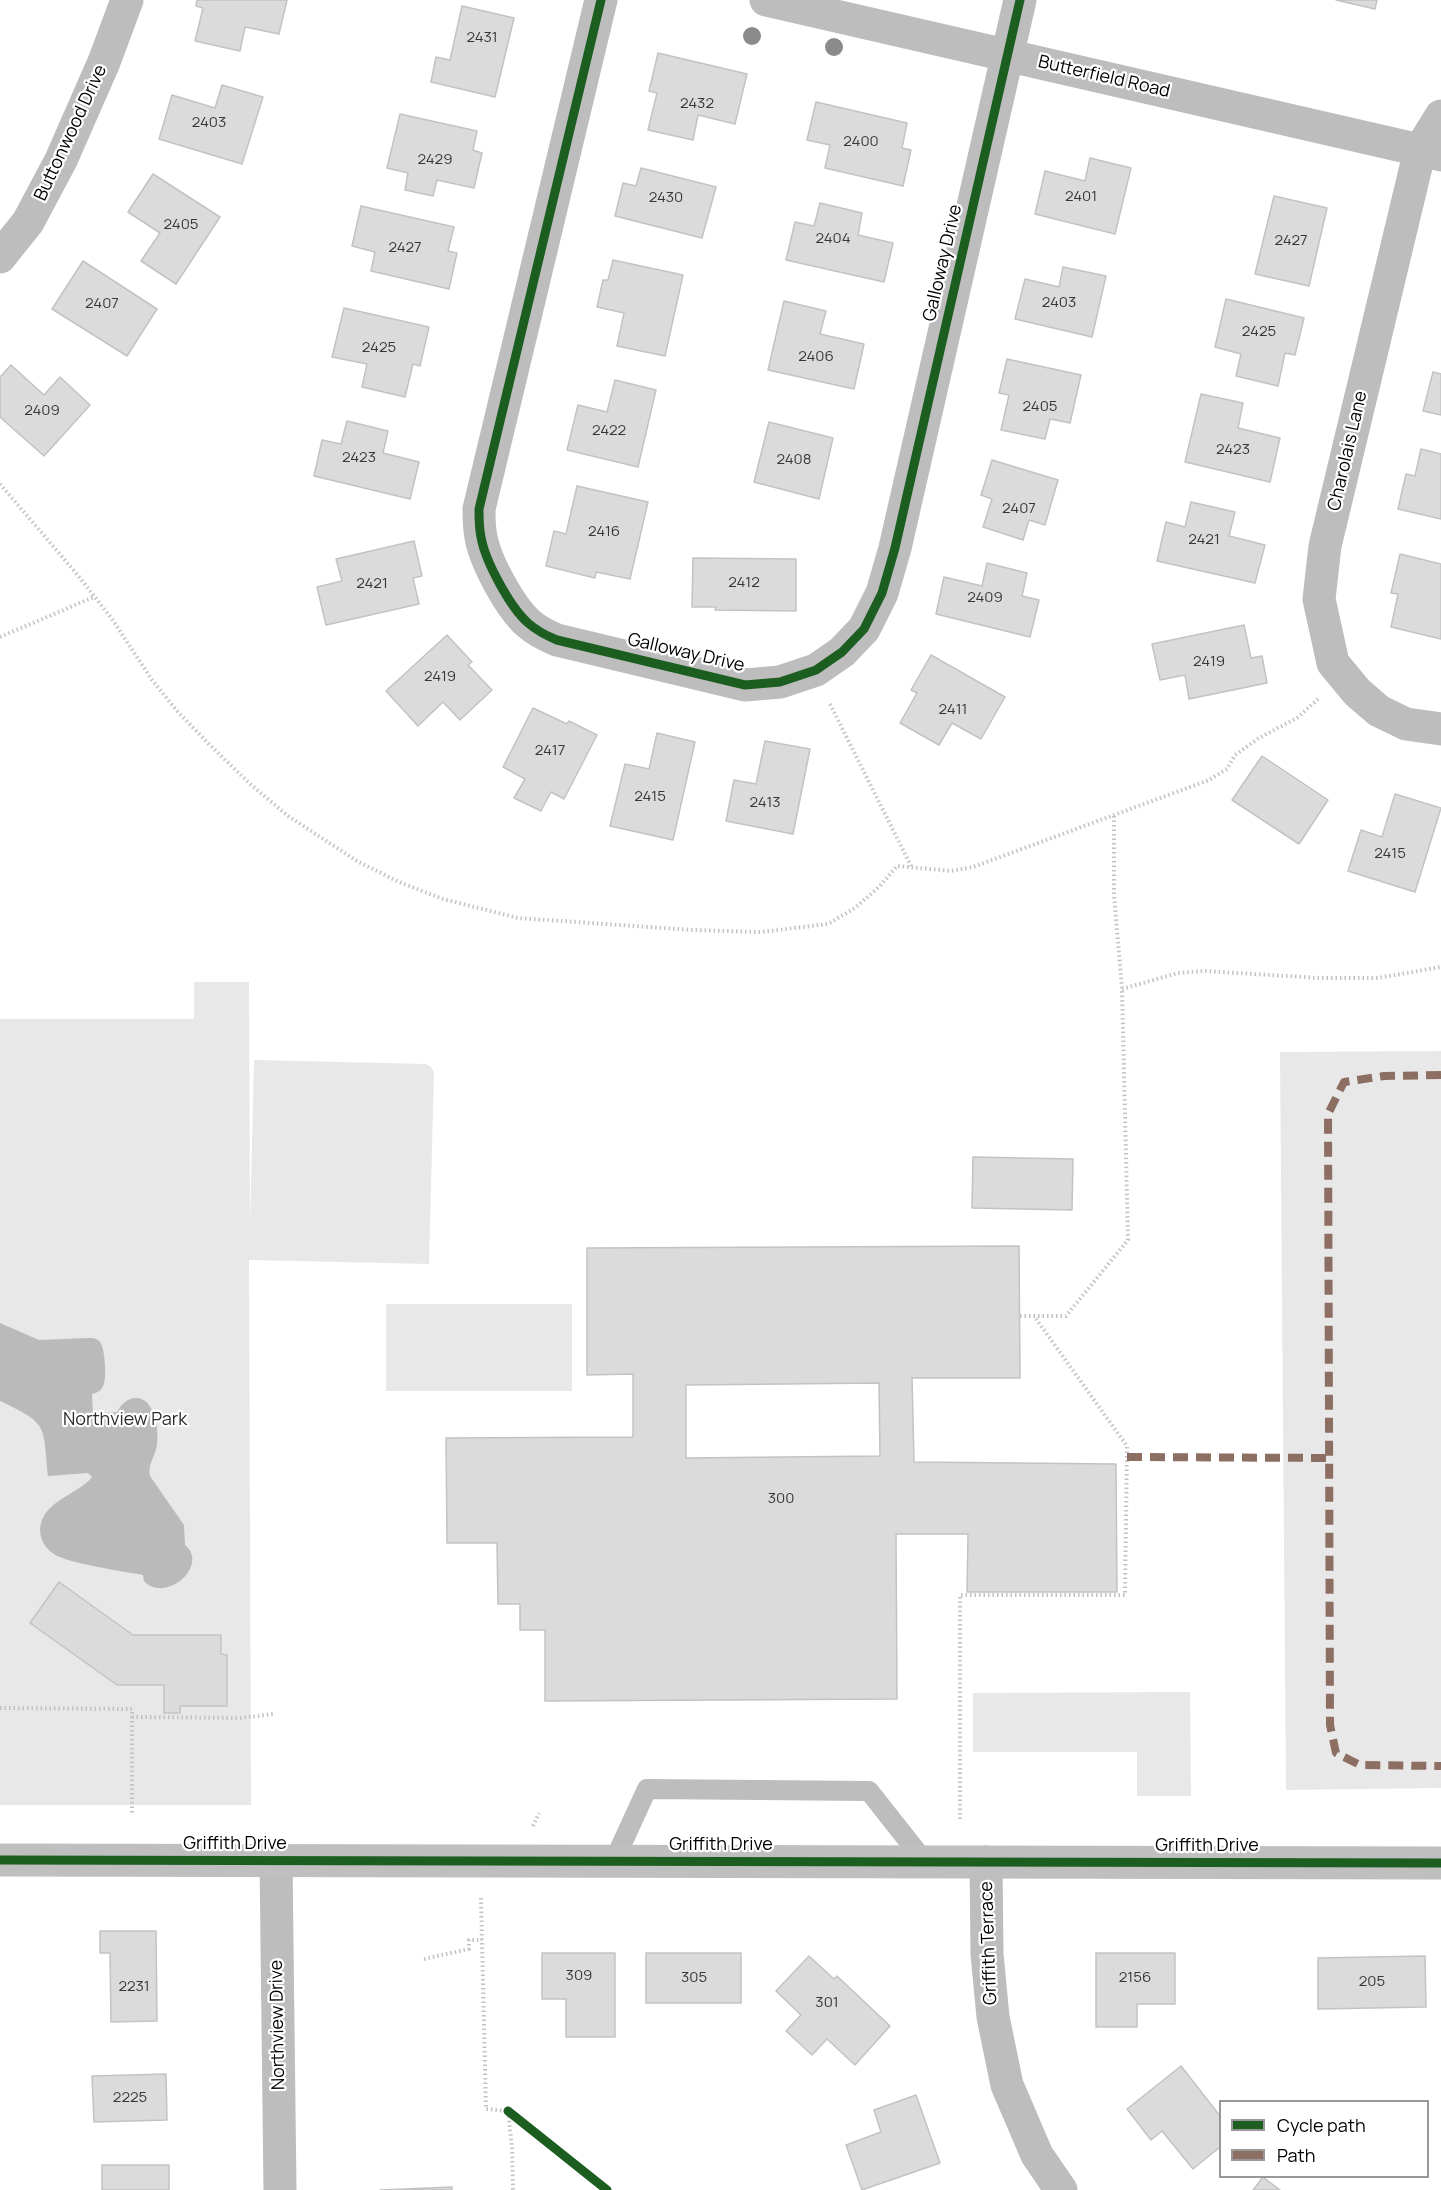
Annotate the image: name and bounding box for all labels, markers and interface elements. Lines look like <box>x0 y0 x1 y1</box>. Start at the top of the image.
house number: 2431 <box>466 29 498 47</box>
street label: Butterfield Road <box>1036 51 1172 103</box>
street label: Buttonwood Drive <box>30 62 112 204</box>
house number: 2432 <box>680 95 714 113</box>
house number: 2403 <box>192 114 226 132</box>
house number: 2400 <box>843 133 879 151</box>
house number: 2429 <box>418 151 452 169</box>
house number: 2401 <box>1065 188 1097 206</box>
house number: 2430 <box>649 189 683 207</box>
street label: Galloway Drive <box>919 202 967 324</box>
house number: 2405 <box>164 216 198 234</box>
house number: 2404 <box>815 230 851 248</box>
house number: 2427 <box>1274 232 1308 250</box>
house number: 2427 <box>388 239 422 257</box>
house number: 2403 <box>1042 294 1076 312</box>
house number: 2407 <box>85 295 119 313</box>
house number: 2425 <box>1242 323 1276 341</box>
house number: 2425 <box>362 339 396 357</box>
house number: 2406 <box>798 348 834 366</box>
street label: Charolais Lane <box>1324 389 1372 513</box>
house number: 2405 <box>1023 398 1057 416</box>
house number: 2409 <box>24 402 60 420</box>
house number: 2422 <box>592 422 626 440</box>
house number: 2423 <box>1216 441 1250 459</box>
house number: 2423 <box>342 449 376 467</box>
house number: 2408 <box>777 451 811 469</box>
house number: 2407 <box>1002 500 1036 518</box>
house number: 2416 <box>588 523 620 541</box>
house number: 2421 <box>1188 531 1220 549</box>
house number: 2412 <box>728 574 760 592</box>
house number: 2421 <box>356 575 388 593</box>
house number: 2409 <box>967 589 1003 607</box>
street label: Galloway Drive <box>625 629 747 677</box>
house number: 2419 <box>1193 653 1225 671</box>
house number: 2419 <box>424 668 456 686</box>
house number: 2411 <box>939 701 967 719</box>
house number: 2417 <box>535 742 565 760</box>
house number: 2415 <box>634 788 666 806</box>
house number: 2413 <box>749 794 781 812</box>
house number: 2415 <box>1374 845 1406 863</box>
park label: Northview Park <box>63 1409 187 1431</box>
house number: 300 <box>768 1490 794 1508</box>
street label: Griffith Drive <box>183 1833 287 1855</box>
street label: Griffith Drive <box>669 1834 773 1856</box>
street label: Griffith Drive <box>1155 1835 1259 1857</box>
street label: Griffith Terrace <box>976 1881 1002 2005</box>
street label: Northview Drive <box>266 1960 290 2090</box>
house number: 309 <box>566 1967 592 1985</box>
house number: 305 <box>681 1969 707 1987</box>
house number: 2156 <box>1119 1969 1151 1987</box>
house number: 205 <box>1359 1973 1385 1991</box>
house number: 2231 <box>118 1978 150 1996</box>
house number: 301 <box>815 1994 839 2012</box>
house number: 2225 <box>113 2089 147 2107</box>
legend <box>1219 2100 1429 2178</box>
text: Cycle path <box>1277 2113 1366 2137</box>
text: Path <box>1277 2143 1315 2167</box>

